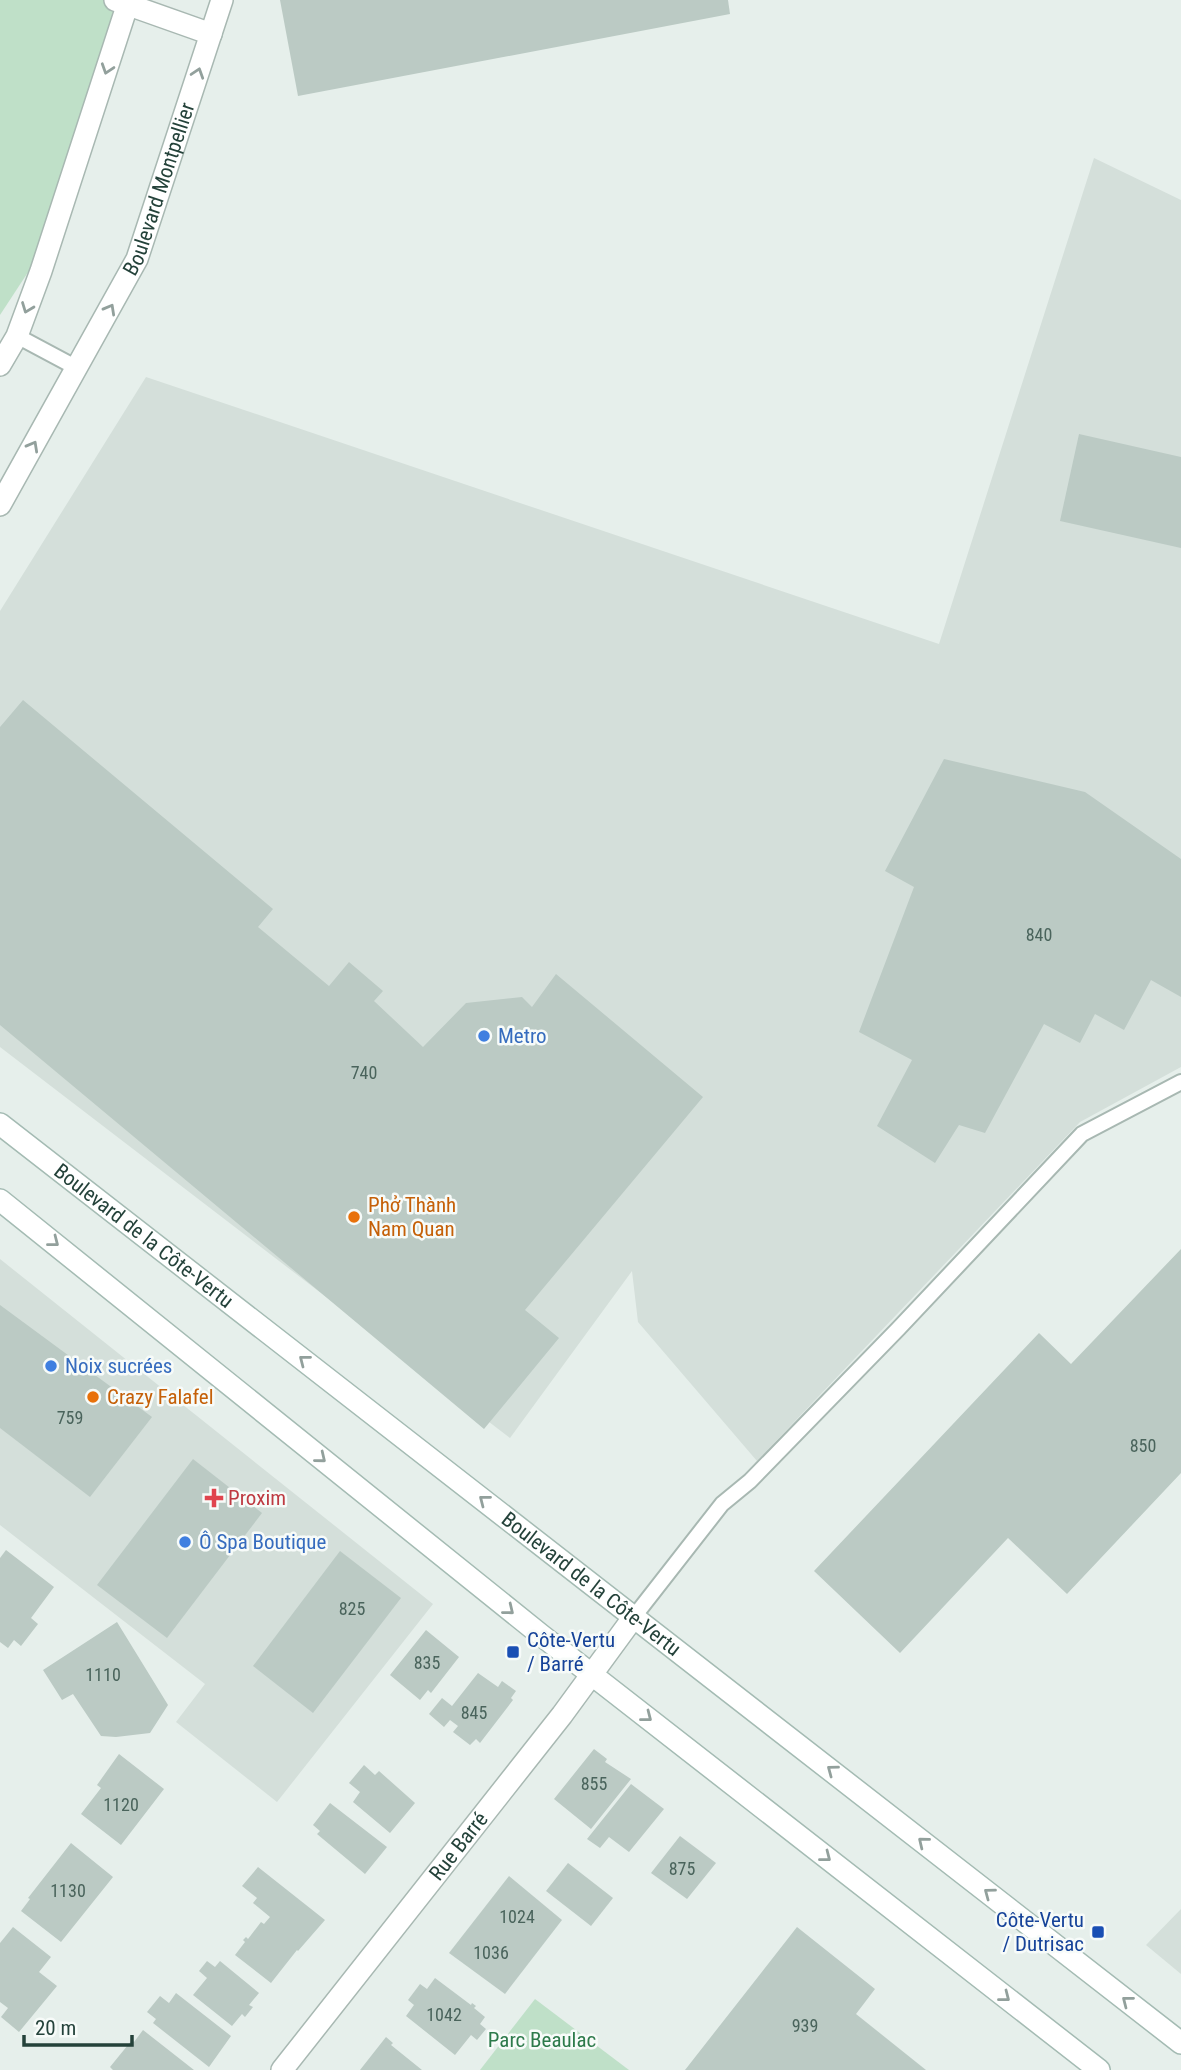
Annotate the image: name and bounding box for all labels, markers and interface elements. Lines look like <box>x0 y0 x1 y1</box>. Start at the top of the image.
one-way arrow <box>101 63 115 75</box>
one-way arrow <box>190 68 204 80</box>
street label: Boulevard Montpellier <box>118 100 199 280</box>
one-way arrow <box>21 302 35 314</box>
one-way arrow <box>102 303 115 316</box>
one-way arrow <box>25 440 38 453</box>
house number: 840 <box>1026 924 1052 945</box>
place label: Metro <box>498 1024 547 1048</box>
marker: Metro <box>476 1028 492 1044</box>
house number: 740 <box>351 1062 377 1083</box>
street label: Boulevard de la Côte-Vertu <box>49 1159 238 1313</box>
place label: Phở Thành Nam Quan <box>368 1193 456 1241</box>
marker: Phở Thành Nam Quan <box>346 1209 362 1225</box>
one-way arrow <box>46 1233 59 1246</box>
place label: Noix sucrées <box>65 1354 172 1378</box>
one-way arrow <box>299 1356 312 1369</box>
marker: Noix sucrées <box>43 1358 59 1374</box>
place label: Crazy Falafel <box>107 1385 214 1409</box>
marker: Crazy Falafel <box>85 1389 101 1405</box>
house number: 759 <box>57 1407 83 1428</box>
house number: 850 <box>1130 1435 1156 1456</box>
one-way arrow <box>314 1449 326 1462</box>
place label: Proxim <box>228 1486 286 1510</box>
marker: Proxim <box>206 1490 222 1506</box>
one-way arrow <box>479 1495 491 1508</box>
street label: Boulevard de la Côte-Vertu <box>497 1507 685 1661</box>
place label: Ô Spa Boutique <box>199 1530 326 1554</box>
marker: Ô Spa Boutique <box>177 1534 193 1550</box>
house number: 825 <box>339 1598 365 1619</box>
one-way arrow <box>501 1601 513 1614</box>
place label: Côte-Vertu / Barré <box>527 1628 615 1676</box>
marker: Côte-Vertu / Barré <box>505 1644 521 1660</box>
house number: 835 <box>414 1652 440 1673</box>
house number: 1110 <box>85 1664 121 1685</box>
house number: 845 <box>461 1702 487 1723</box>
one-way arrow <box>639 1708 651 1721</box>
one-way arrow <box>827 1765 840 1778</box>
house number: 855 <box>581 1773 607 1794</box>
house number: 1120 <box>103 1794 139 1815</box>
street label: Rue Barré <box>424 1807 493 1885</box>
one-way arrow <box>919 1837 931 1850</box>
one-way arrow <box>818 1848 831 1861</box>
house number: 875 <box>669 1858 695 1879</box>
house number: 1130 <box>50 1880 86 1901</box>
one-way arrow <box>984 1889 996 1901</box>
house number: 1024 <box>499 1906 535 1927</box>
place label: Côte-Vertu / Dutrisac <box>996 1908 1084 1956</box>
marker: Côte-Vertu / Dutrisac <box>1090 1924 1106 1940</box>
house number: 1036 <box>473 1942 509 1963</box>
one-way arrow <box>998 1988 1010 2001</box>
one-way arrow <box>1122 1997 1135 2009</box>
scale bar <box>24 2004 133 2048</box>
house number: 1042 <box>426 2004 462 2025</box>
house number: 939 <box>792 2015 818 2036</box>
text: 20 m <box>35 2016 76 2040</box>
park label: Parc Beaulac <box>488 2028 596 2052</box>

